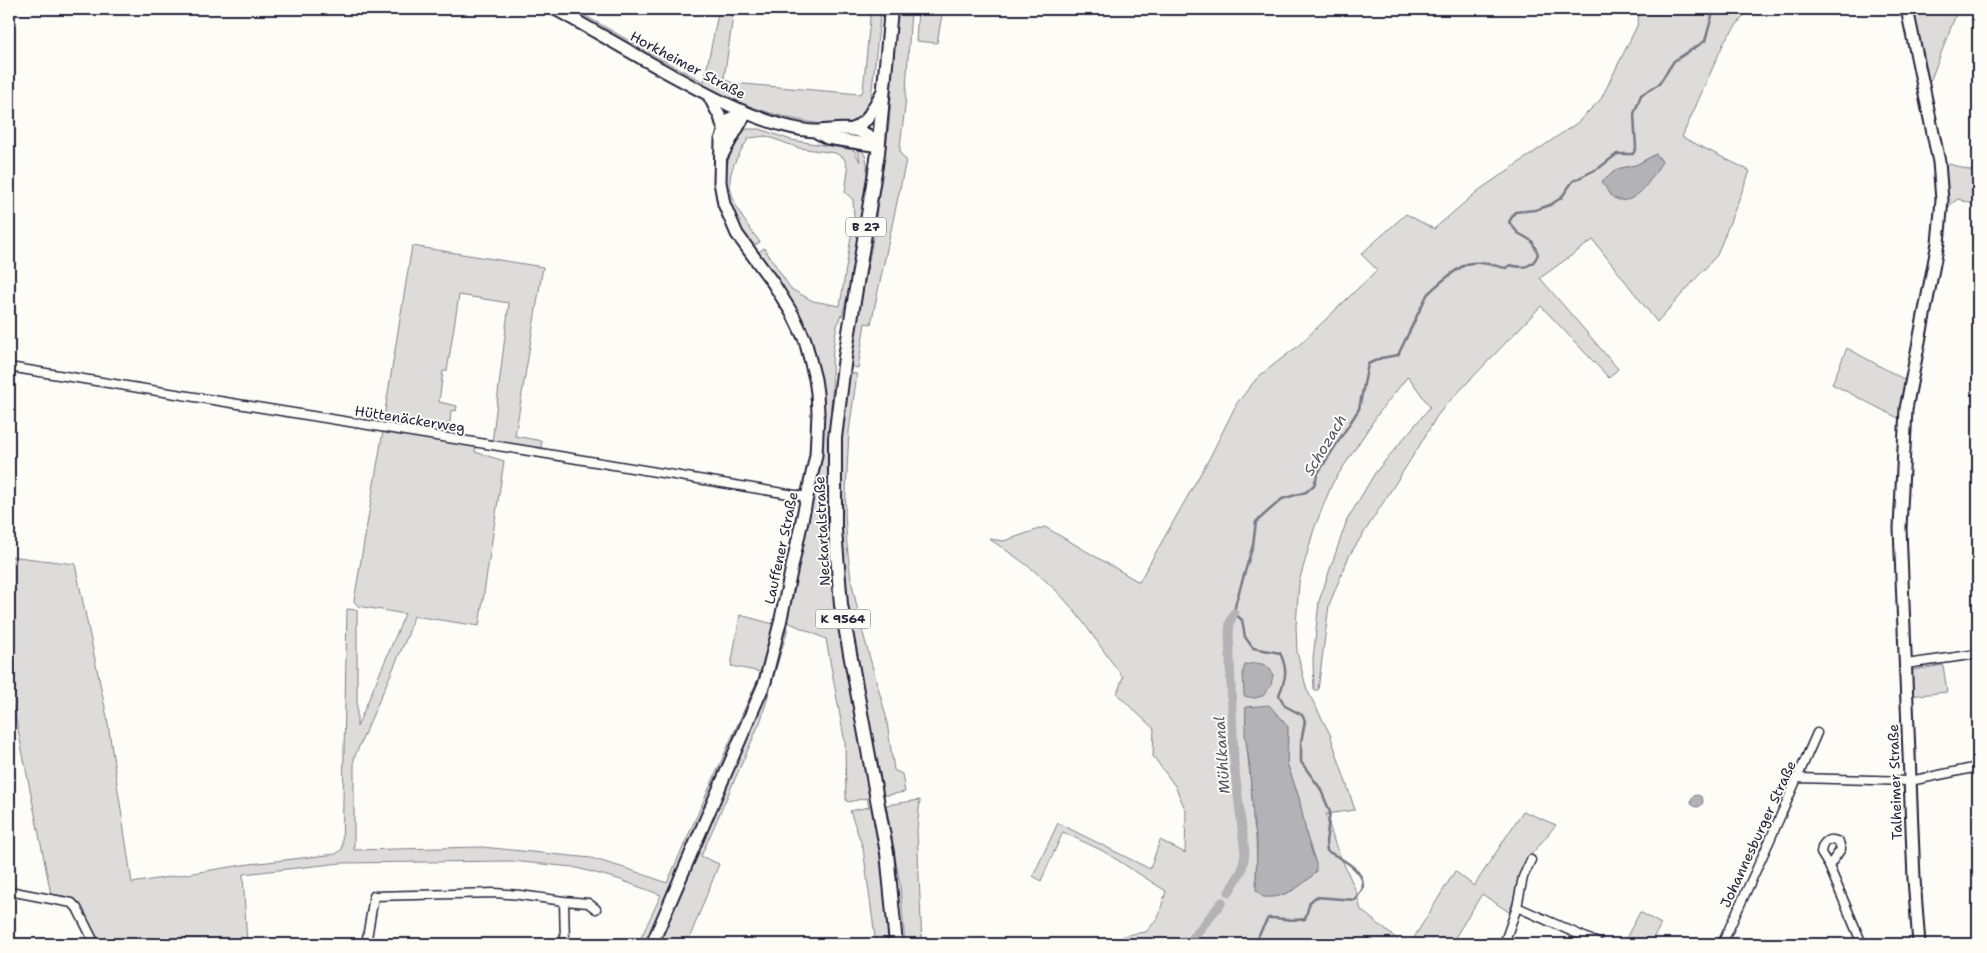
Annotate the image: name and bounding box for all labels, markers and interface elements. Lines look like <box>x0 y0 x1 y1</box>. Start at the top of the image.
street label: Horkheimer Straße <box>627 27 749 103</box>
road number: B 27 <box>846 218 886 236</box>
street label: Hüttenäckerweg <box>353 401 467 437</box>
water label: Schozach <box>1299 411 1351 479</box>
street label: Neckartalstraße <box>810 475 834 586</box>
street label: Lauffener Straße <box>760 490 802 606</box>
road number: K 9564 <box>816 610 870 628</box>
water label: Mühlkanal <box>1209 715 1235 794</box>
street label: Talheimer Straße <box>1884 724 1906 840</box>
street label: Johannesburger Straße <box>1716 757 1800 910</box>

